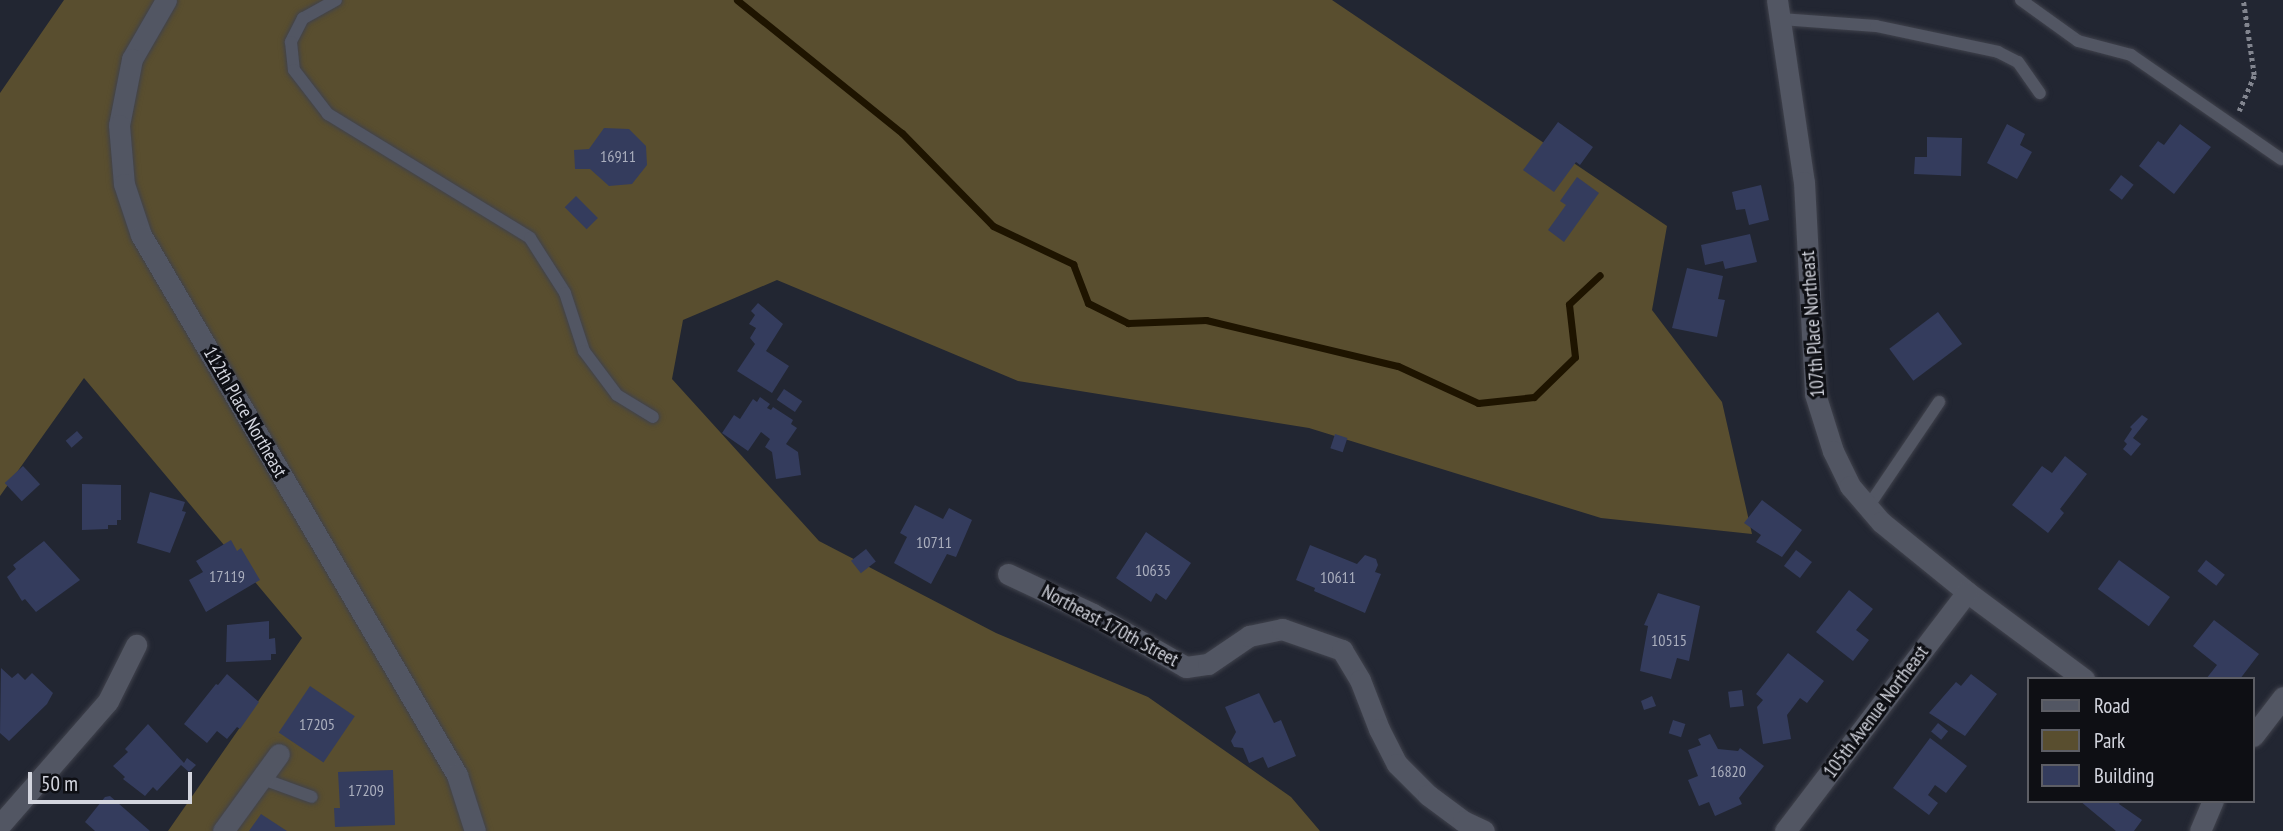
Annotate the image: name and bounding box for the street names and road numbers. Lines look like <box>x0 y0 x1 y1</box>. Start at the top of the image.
street label: 107th Place Northeast <box>1797 250 1829 398</box>
street label: 112th Place Northeast <box>198 343 292 481</box>
street label: Northeast 170th Street <box>1038 580 1182 672</box>
street label: 105th Avenue Northeast <box>1819 641 1933 783</box>

